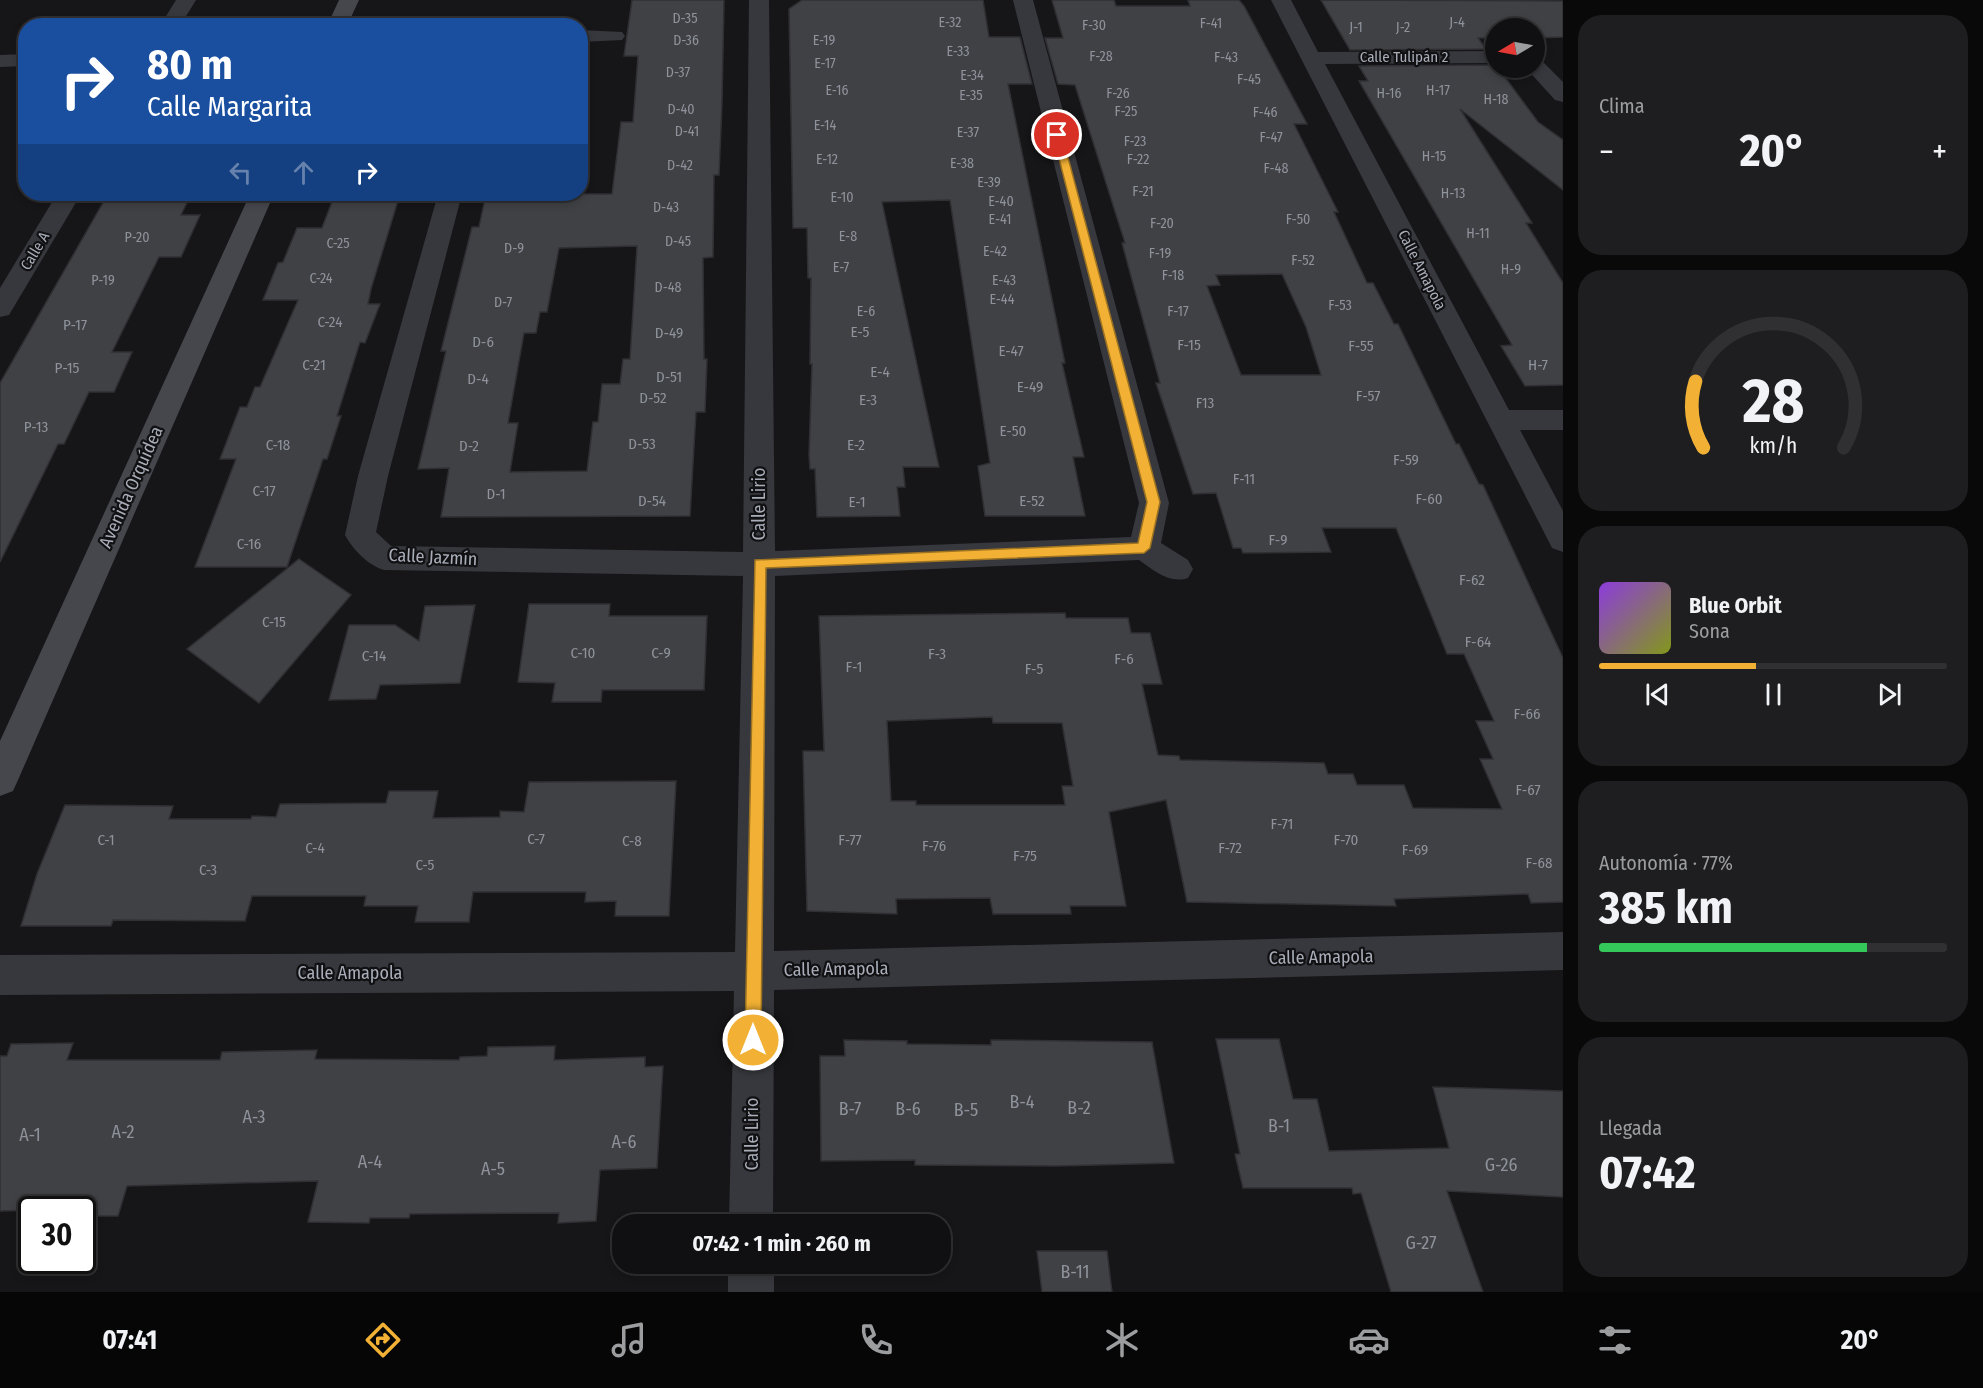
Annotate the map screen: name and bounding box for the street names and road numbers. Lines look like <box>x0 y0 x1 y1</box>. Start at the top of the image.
street label: Calle Tulipán 2 <box>1360 48 1449 66</box>
street label: Calle Amapola <box>1394 227 1450 313</box>
street label: Calle A <box>17 229 53 273</box>
street label: Avenida Orquídea <box>94 423 168 551</box>
street label: Calle Lirio <box>748 468 770 540</box>
street label: Calle Jazmín <box>388 544 478 570</box>
street label: Calle Amapola <box>1268 945 1374 969</box>
street label: Calle Amapola <box>783 957 889 981</box>
street label: Calle Amapola <box>298 962 403 984</box>
street label: Calle Lirio <box>741 1098 763 1170</box>

